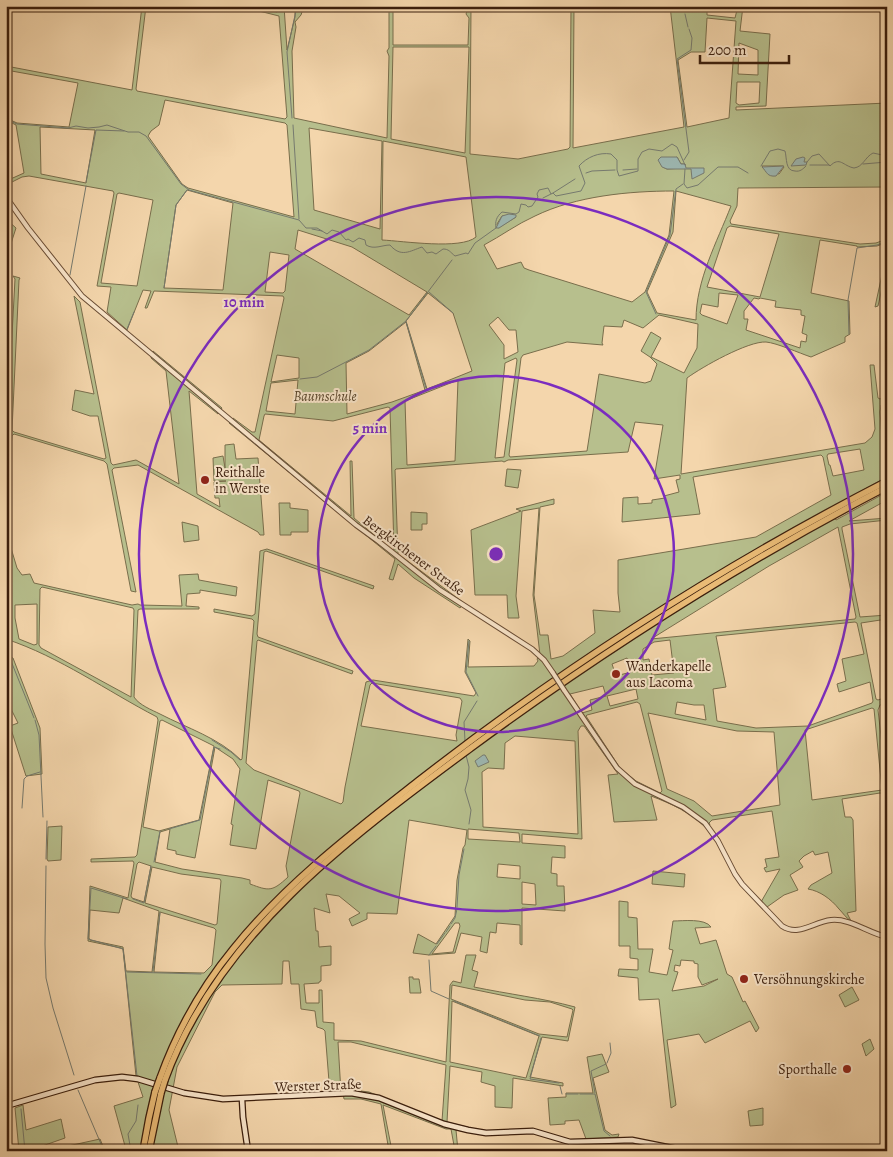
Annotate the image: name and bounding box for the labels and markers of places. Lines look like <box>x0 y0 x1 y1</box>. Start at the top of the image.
place label: Reithalle in Werste <box>215 463 270 498</box>
marker: Reithalle in Werste <box>199 474 211 486</box>
centre of rings <box>487 545 505 563</box>
place label: Wanderkapelle aus Lacoma <box>625 657 711 692</box>
marker: Wanderkapelle aus Lacoma <box>610 668 622 680</box>
place label: Versöhnungskirche <box>753 970 865 989</box>
marker: Versöhnungskirche <box>738 973 750 985</box>
place label: Sporthalle <box>778 1060 837 1079</box>
marker: Sporthalle <box>841 1063 853 1075</box>

